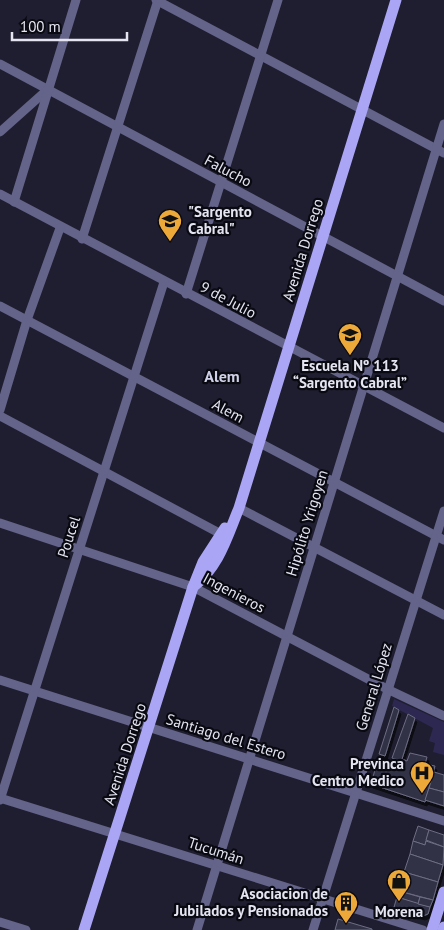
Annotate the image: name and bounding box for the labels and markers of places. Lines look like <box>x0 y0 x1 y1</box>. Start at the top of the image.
place label: "Sargento Cabral" <box>188 202 252 238</box>
school or university icon: "Sargento Cabral" <box>157 208 183 242</box>
school or university icon: Escuela Nº 113 “Sargento Cabral” <box>337 322 363 356</box>
place label: Escuela Nº 113 “Sargento Cabral” <box>293 356 407 392</box>
place label: Previnca Centro Medico <box>312 754 404 790</box>
hospital icon: Previnca Centro Medico <box>409 760 435 794</box>
shop icon: Morena <box>386 868 412 902</box>
place label: Asociacion de Jubilados y Pensionados <box>173 884 328 920</box>
building icon: Asociacion de Jubilados y Pensionados <box>333 890 359 924</box>
place label: Morena <box>375 902 423 921</box>

